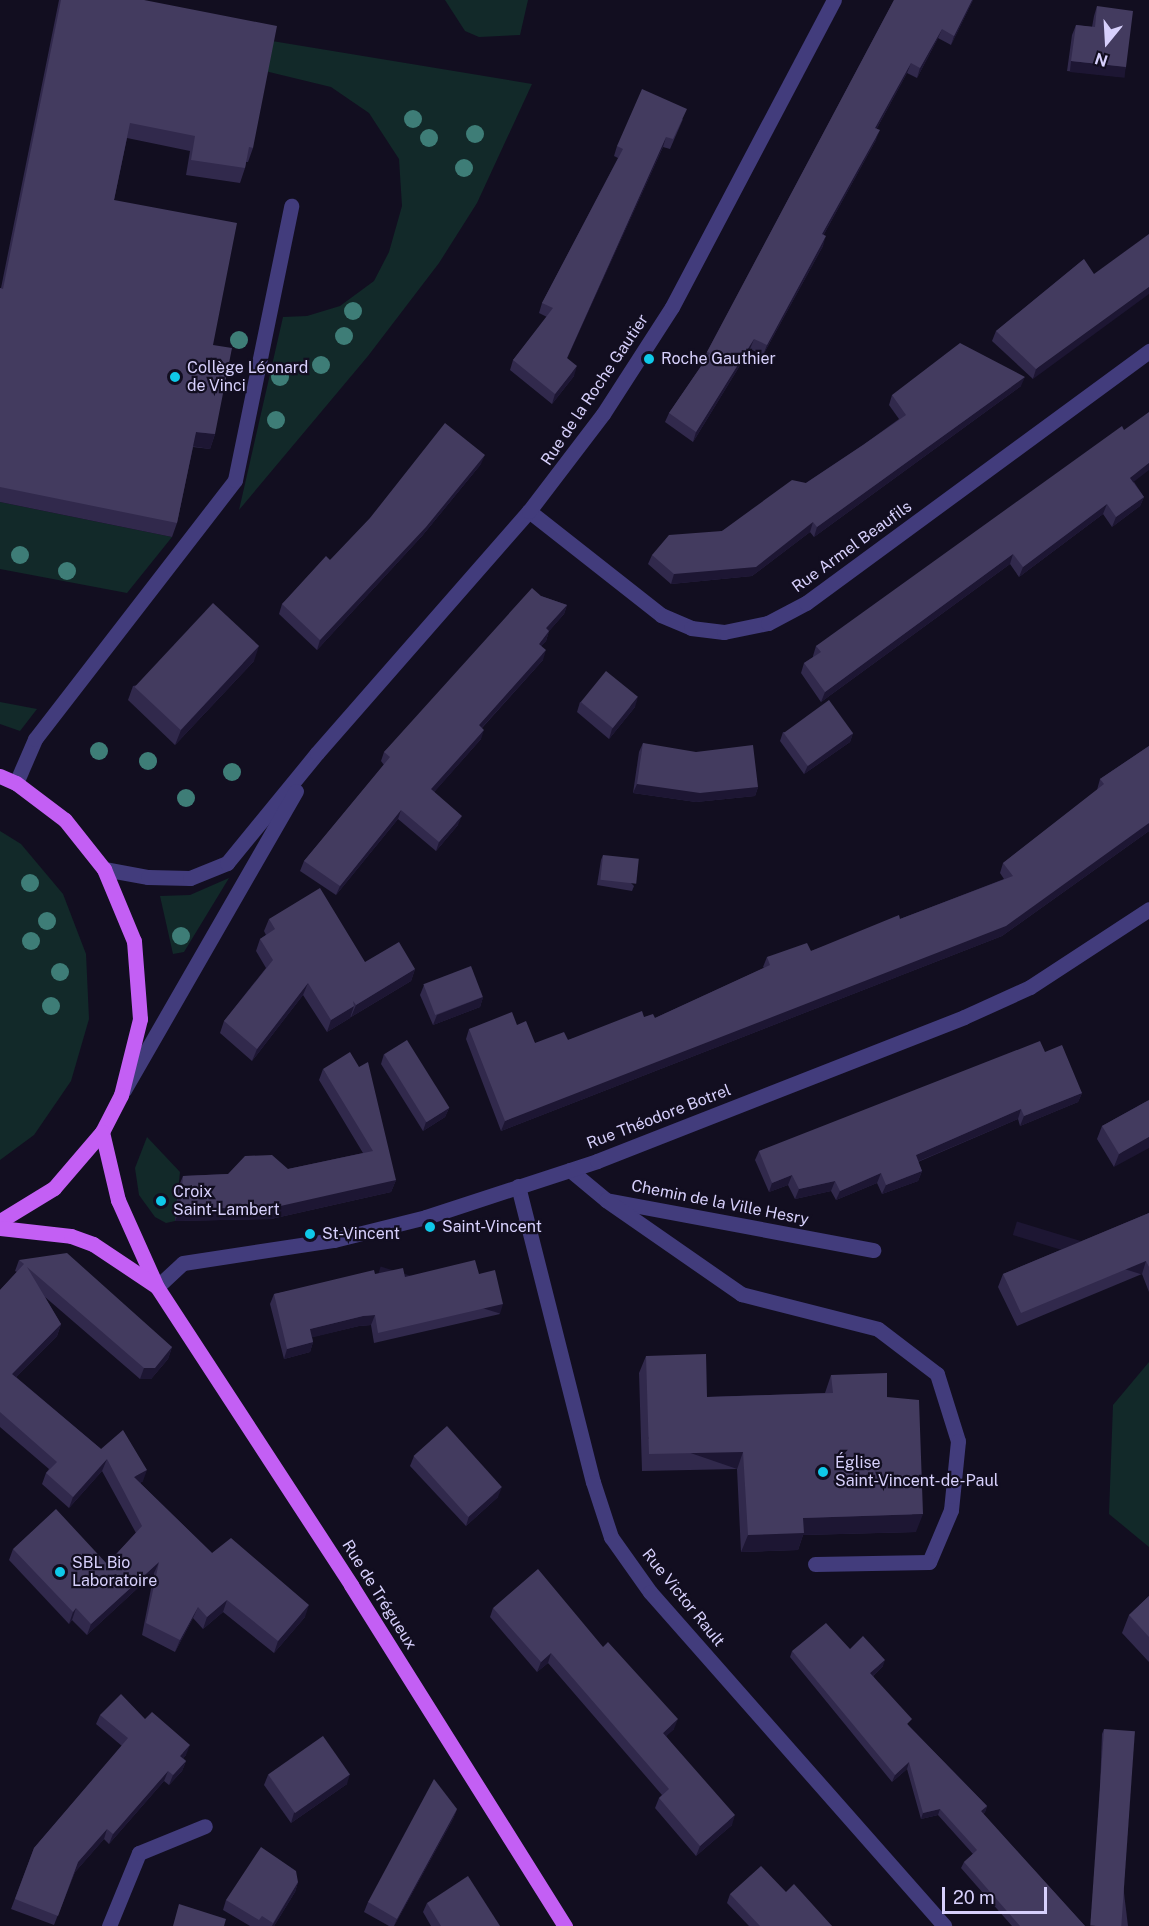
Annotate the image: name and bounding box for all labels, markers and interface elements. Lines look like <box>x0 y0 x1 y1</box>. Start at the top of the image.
north arrow <box>1077 12 1137 72</box>
text: N <box>1092 49 1110 71</box>
street label: Rue de la Roche Gautier <box>537 311 653 469</box>
place label: Roche Gauthier <box>661 349 776 369</box>
marker: Roche Gauthier <box>642 352 656 366</box>
place label: Collège Léonard de Vinci <box>187 358 309 396</box>
marker: Collège Léonard de Vinci <box>168 370 182 384</box>
street label: Rue Armel Beaufils <box>788 497 916 597</box>
street label: Rue Théodore Botrel <box>584 1081 734 1153</box>
street label: Chemin de la Ville Hesry <box>629 1176 811 1230</box>
place label: Croix Saint-Lambert <box>173 1182 280 1220</box>
marker: Croix Saint-Lambert <box>154 1194 168 1208</box>
place label: Saint-Vincent <box>442 1217 542 1237</box>
marker: Saint-Vincent <box>423 1220 437 1234</box>
place label: St-Vincent <box>322 1224 400 1244</box>
marker: St-Vincent <box>303 1227 317 1241</box>
place label: Église Saint-Vincent-de-Paul <box>835 1453 999 1491</box>
marker: Église Saint-Vincent-de-Paul <box>816 1465 830 1479</box>
street label: Rue de Trégueux <box>338 1537 420 1653</box>
street label: Rue Victor Rault <box>638 1545 728 1651</box>
place label: SBL Bio Laboratoire <box>72 1553 157 1591</box>
marker: SBL Bio Laboratoire <box>53 1565 67 1579</box>
scale bar <box>945 1875 1050 1913</box>
text: 20 m <box>953 1887 995 1908</box>

